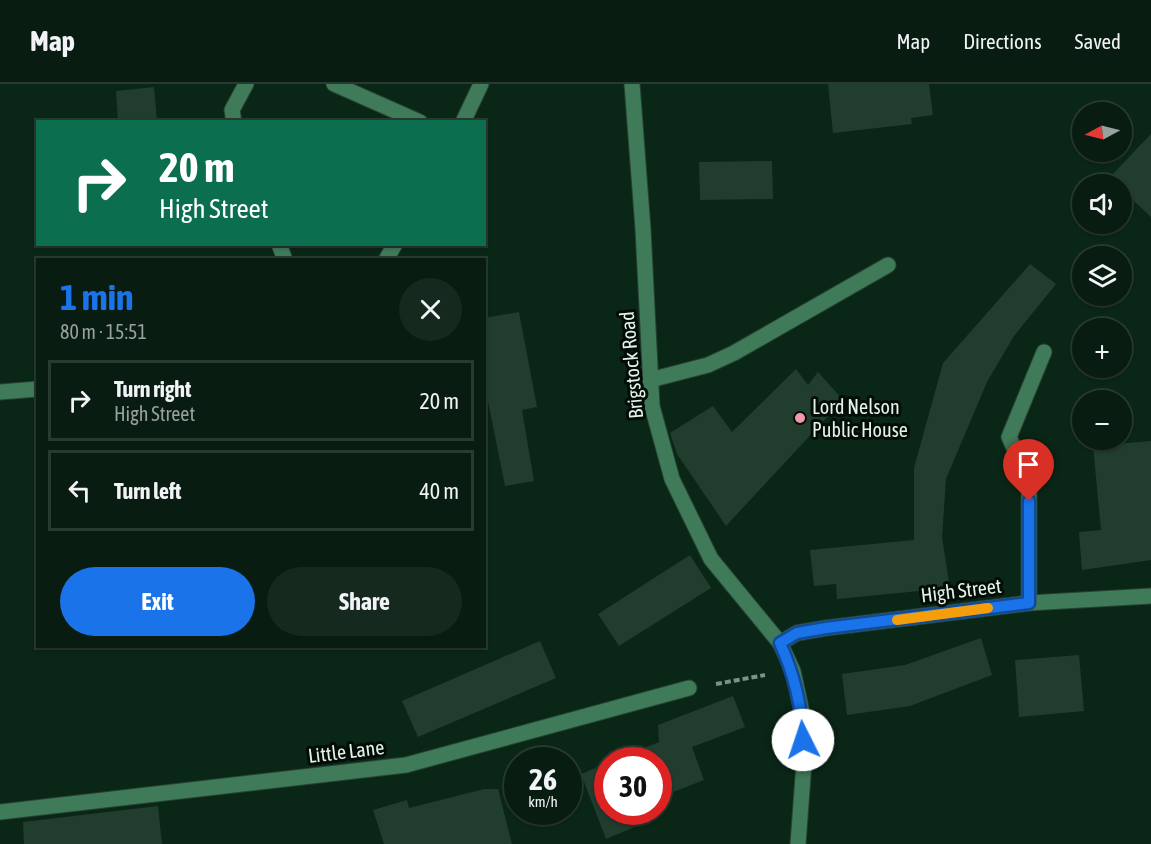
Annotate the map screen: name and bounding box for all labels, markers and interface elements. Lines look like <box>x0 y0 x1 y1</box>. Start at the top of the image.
text: Map <box>30 25 75 57</box>
text: Map <box>896 29 930 53</box>
text: Directions <box>963 29 1042 53</box>
text: Saved <box>1075 29 1121 53</box>
north arrow <box>1072 102 1132 162</box>
map controls <box>1072 102 1132 450</box>
text: 20 m <box>159 143 234 191</box>
icon: right <box>60 144 138 222</box>
button: sound <box>1072 174 1132 234</box>
text: High Street <box>159 193 269 224</box>
button: layers <box>1072 246 1132 306</box>
text: 1 min <box>60 276 134 318</box>
button: close <box>399 278 462 341</box>
street label: Brigstock Road <box>615 310 647 420</box>
button: + <box>1072 318 1132 378</box>
text: 80 m · 15:51 <box>60 320 147 343</box>
text: Turn right <box>114 376 191 402</box>
icon: right <box>63 384 96 417</box>
text: 20 m <box>419 388 459 414</box>
button: − <box>1072 390 1132 450</box>
place label: Lord Nelson Public House <box>812 395 908 441</box>
text: High Street <box>114 402 195 425</box>
marker: Lord Nelson Public House <box>793 411 807 425</box>
pin <box>1003 439 1054 501</box>
icon: arrive <box>1012 448 1045 481</box>
icon: left <box>63 474 96 507</box>
text: Turn left <box>114 478 181 504</box>
text: 40 m <box>419 478 459 504</box>
button: Exit <box>60 567 255 636</box>
button: Share <box>267 567 462 636</box>
street label: High Street <box>919 574 1003 606</box>
position arrow <box>771 708 835 772</box>
street label: Little Lane <box>307 735 385 767</box>
speed limit sign: 30 <box>594 747 672 825</box>
text: 26 <box>529 762 557 796</box>
text: km/h <box>528 793 558 810</box>

